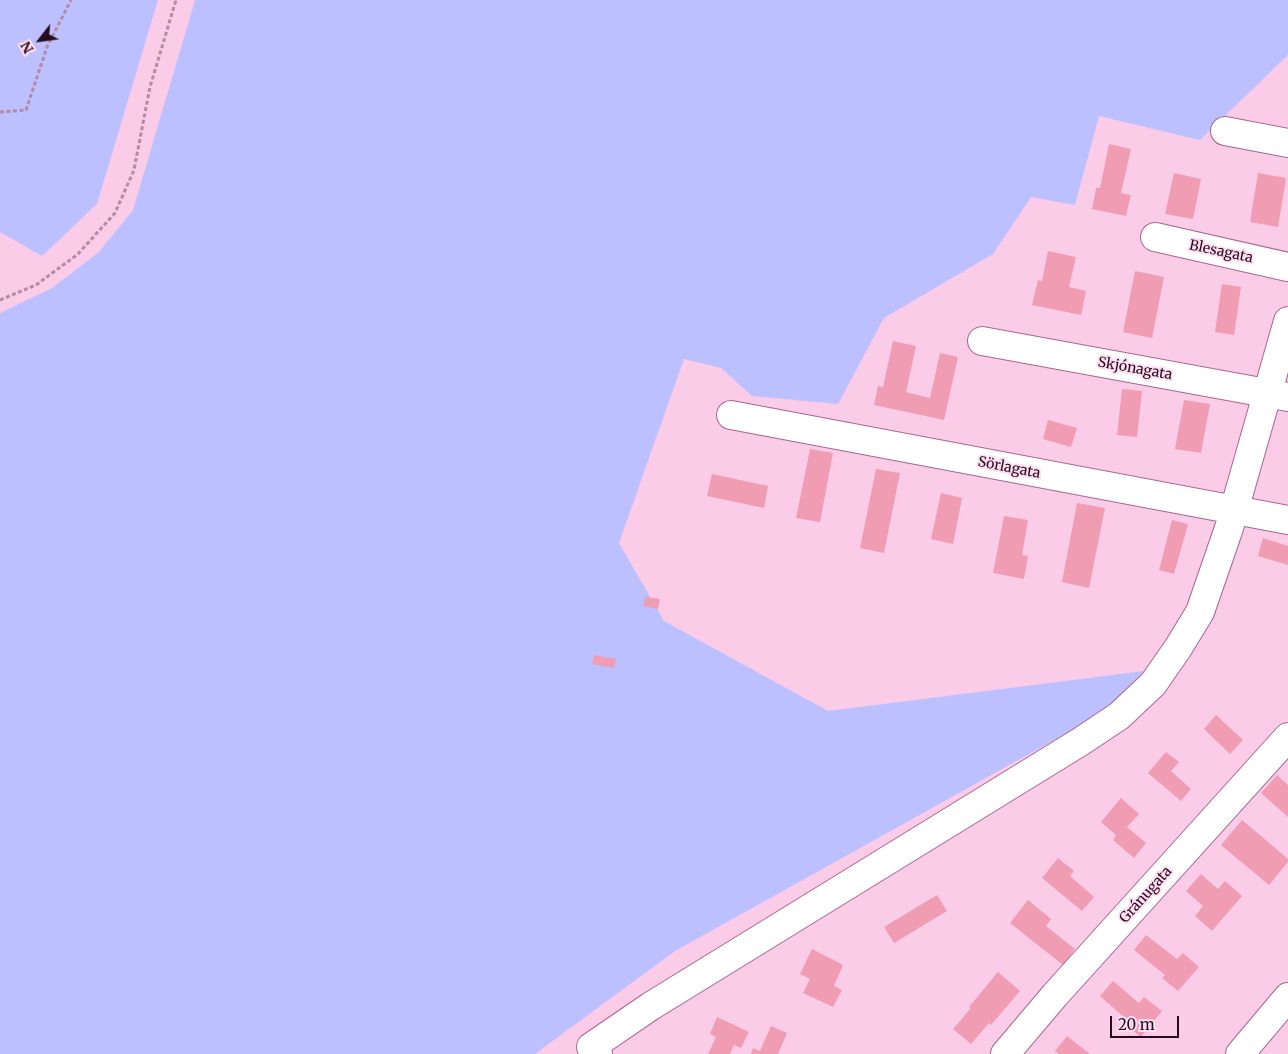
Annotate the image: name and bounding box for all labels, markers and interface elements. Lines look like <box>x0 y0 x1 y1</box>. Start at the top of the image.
north arrow <box>15 15 65 65</box>
text: N <box>16 38 38 57</box>
street label: Blesagata <box>1188 237 1254 267</box>
street label: Skjónagata <box>1096 354 1174 384</box>
street label: Sörlagata <box>976 454 1042 482</box>
street label: Gránugata <box>1116 863 1176 927</box>
scale bar <box>1113 1006 1182 1038</box>
text: 20 m <box>1118 1015 1155 1034</box>

